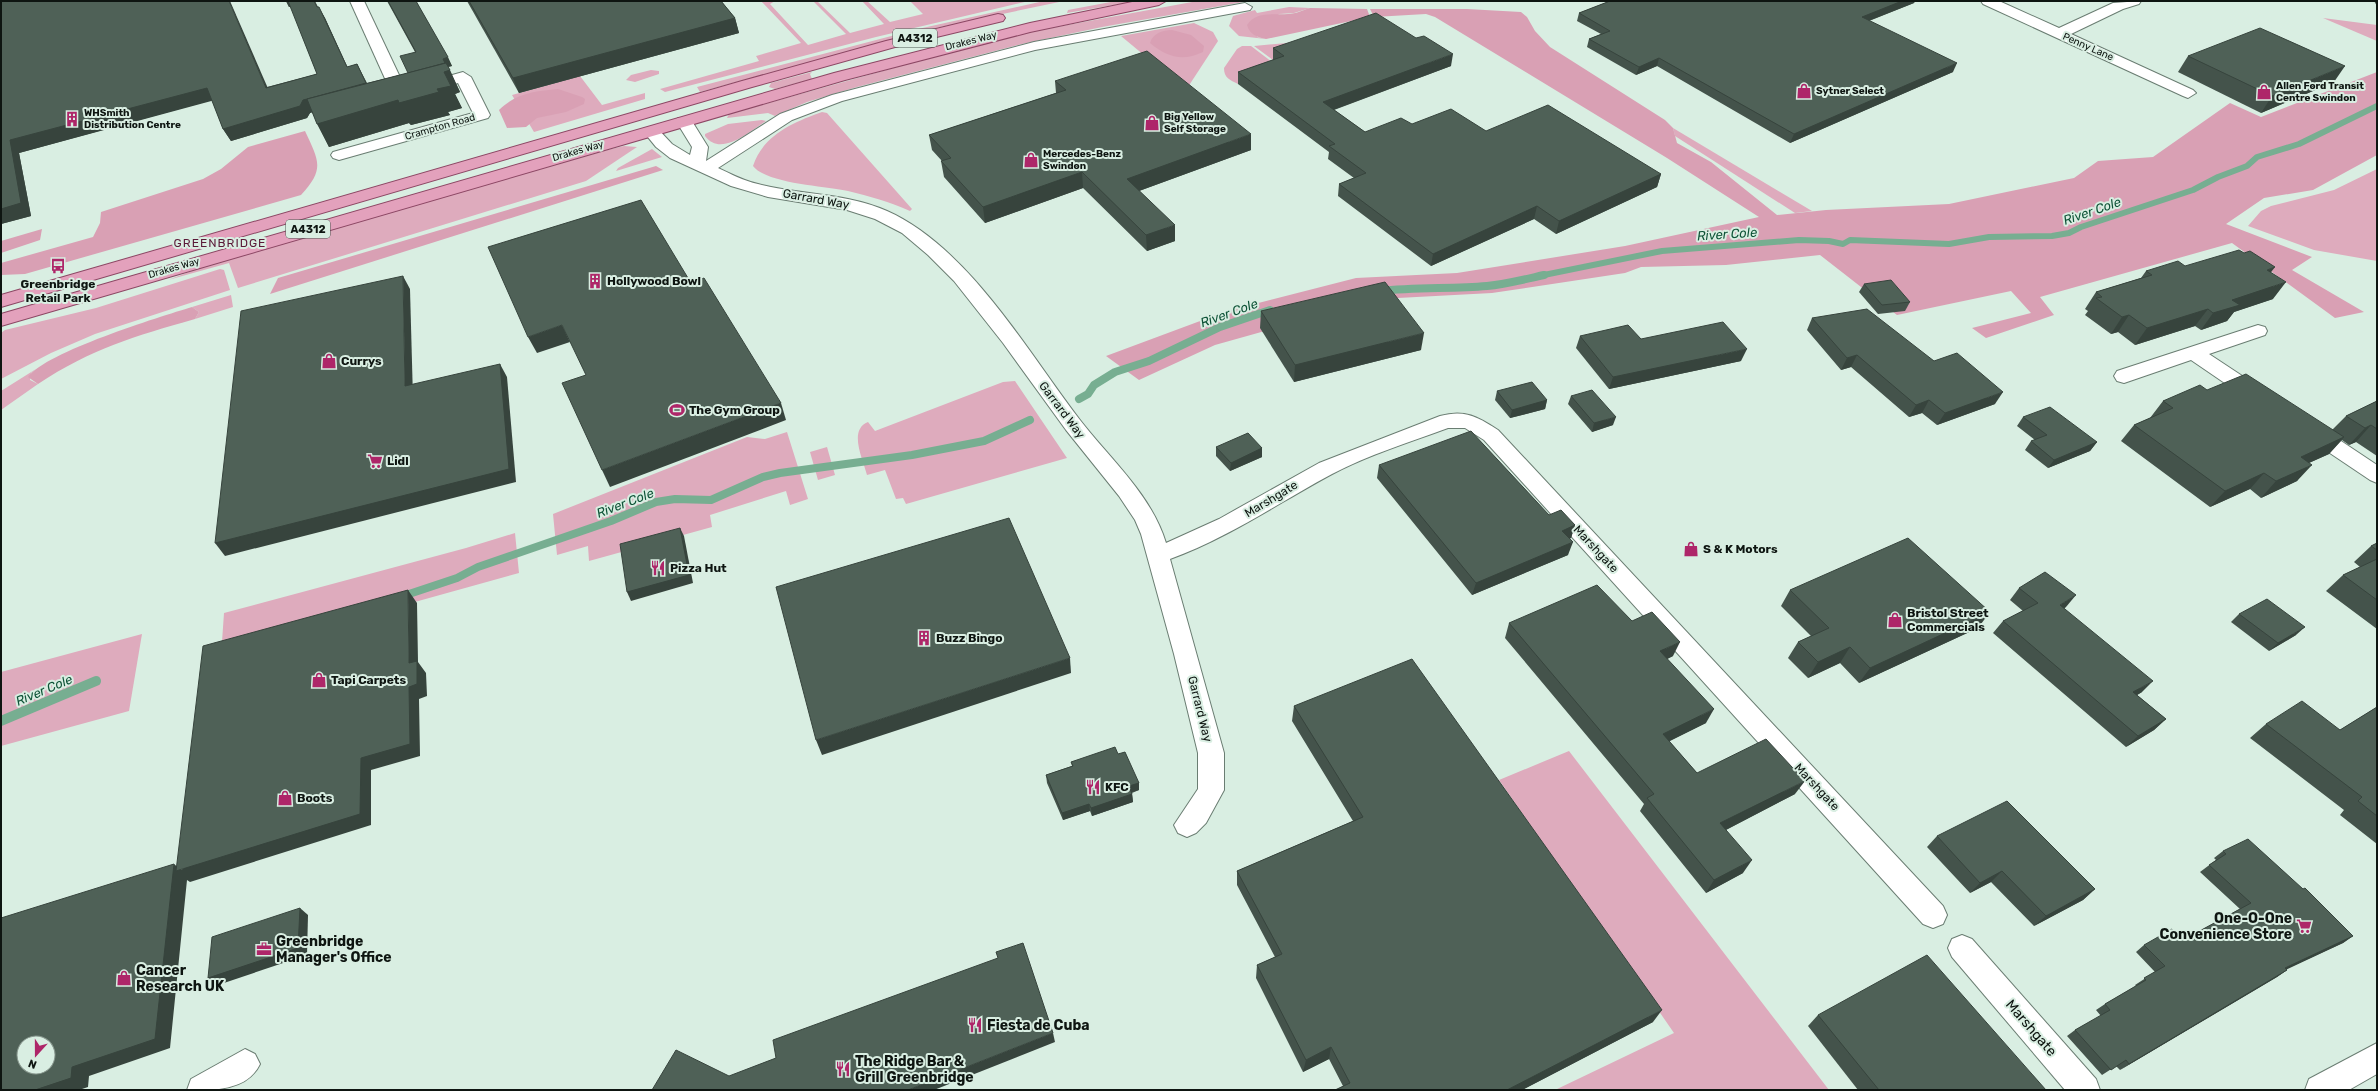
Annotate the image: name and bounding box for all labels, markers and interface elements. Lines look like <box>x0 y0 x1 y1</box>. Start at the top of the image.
road number: A4312 <box>893 29 937 47</box>
street label: Drakes Way <box>944 29 999 53</box>
street label: Penny Lane <box>2061 30 2116 64</box>
place label: Allen Ford Transit Centre Swindon <box>2276 80 2364 104</box>
shop icon: Sytner Select <box>1795 82 1813 100</box>
shop icon: Allen Ford Transit Centre Swindon <box>2255 83 2273 101</box>
place label: Sytner Select <box>1816 85 1884 97</box>
place label: WHSmith Distribution Centre <box>84 107 181 131</box>
building icon: WHSmith Distribution Centre <box>63 110 81 128</box>
street label: Crampton Road <box>403 111 477 143</box>
place label: Big Yellow Self Storage <box>1164 111 1226 135</box>
shop icon: Big Yellow Self Storage <box>1143 114 1161 132</box>
street label: Drakes Way <box>551 138 605 164</box>
place label: Mercedes-Benz Swindon <box>1043 148 1121 172</box>
shop icon: Mercedes-Benz Swindon <box>1022 151 1040 169</box>
street label: Garrard Way <box>782 186 851 212</box>
water label: River Cole <box>2061 194 2123 228</box>
road number: A4312 <box>286 220 330 238</box>
water label: River Cole <box>1696 224 1758 244</box>
district label: GREENBRIDGE <box>174 236 266 250</box>
street label: Drakes Way <box>147 255 201 281</box>
bus stop icon: Greenbridge Retail Park <box>49 257 67 275</box>
building icon: Hollywood Bowl <box>586 272 604 290</box>
place label: Hollywood Bowl <box>607 274 701 288</box>
place label: Greenbridge Retail Park <box>21 277 95 305</box>
water label: River Cole <box>1198 296 1260 330</box>
shop icon: Currys <box>320 352 338 370</box>
place label: Currys <box>341 354 382 368</box>
street label: Garrard Way <box>1036 379 1088 441</box>
sports icon: The Gym Group <box>668 401 686 419</box>
place label: The Gym Group <box>689 403 780 417</box>
supermarket icon: Lidl <box>366 452 384 470</box>
place label: Lidl <box>387 454 409 468</box>
street label: Marshgate <box>1242 478 1300 520</box>
water label: River Cole <box>594 485 656 521</box>
street label: Marshgate <box>1571 523 1622 576</box>
shop icon: S & K Motors <box>1682 540 1700 558</box>
place label: S & K Motors <box>1703 542 1778 556</box>
restaurant icon: Pizza Hut <box>649 559 667 577</box>
place label: Pizza Hut <box>670 561 727 575</box>
place label: Bristol Street Commercials <box>1907 606 1989 634</box>
shop icon: Bristol Street Commercials <box>1886 611 1904 629</box>
building icon: Buzz Bingo <box>915 629 933 647</box>
place label: Buzz Bingo <box>936 631 1003 645</box>
water label: River Cole <box>13 671 75 709</box>
shop icon: Tapi Carpets <box>310 671 328 689</box>
place label: Tapi Carpets <box>331 673 406 687</box>
street label: Garrard Way <box>1185 675 1215 744</box>
street label: Marshgate <box>1792 761 1843 814</box>
restaurant icon: KFC <box>1084 778 1102 796</box>
place label: KFC <box>1105 780 1129 794</box>
shop icon: Boots <box>276 789 294 807</box>
place label: Boots <box>297 791 333 805</box>
place label: One-O-One Convenience Store <box>2160 910 2292 943</box>
supermarket icon: One-O-One Convenience Store <box>2295 917 2313 935</box>
place label: Greenbridge Manager's Office <box>276 933 392 966</box>
office icon: Greenbridge Manager's Office <box>255 940 273 958</box>
place label: Cancer Research UK <box>136 962 225 995</box>
shop icon: Cancer Research UK <box>115 969 133 987</box>
street label: Marshgate <box>2002 996 2060 1060</box>
restaurant icon: Fiesta de Cuba <box>966 1016 984 1034</box>
place label: Fiesta de Cuba <box>987 1017 1090 1034</box>
north arrow <box>16 1035 56 1075</box>
place label: The Ridge Bar & Grill Greenbridge <box>855 1053 974 1086</box>
text: N <box>26 1056 39 1071</box>
restaurant icon: The Ridge Bar & Grill Greenbridge <box>834 1060 852 1078</box>

